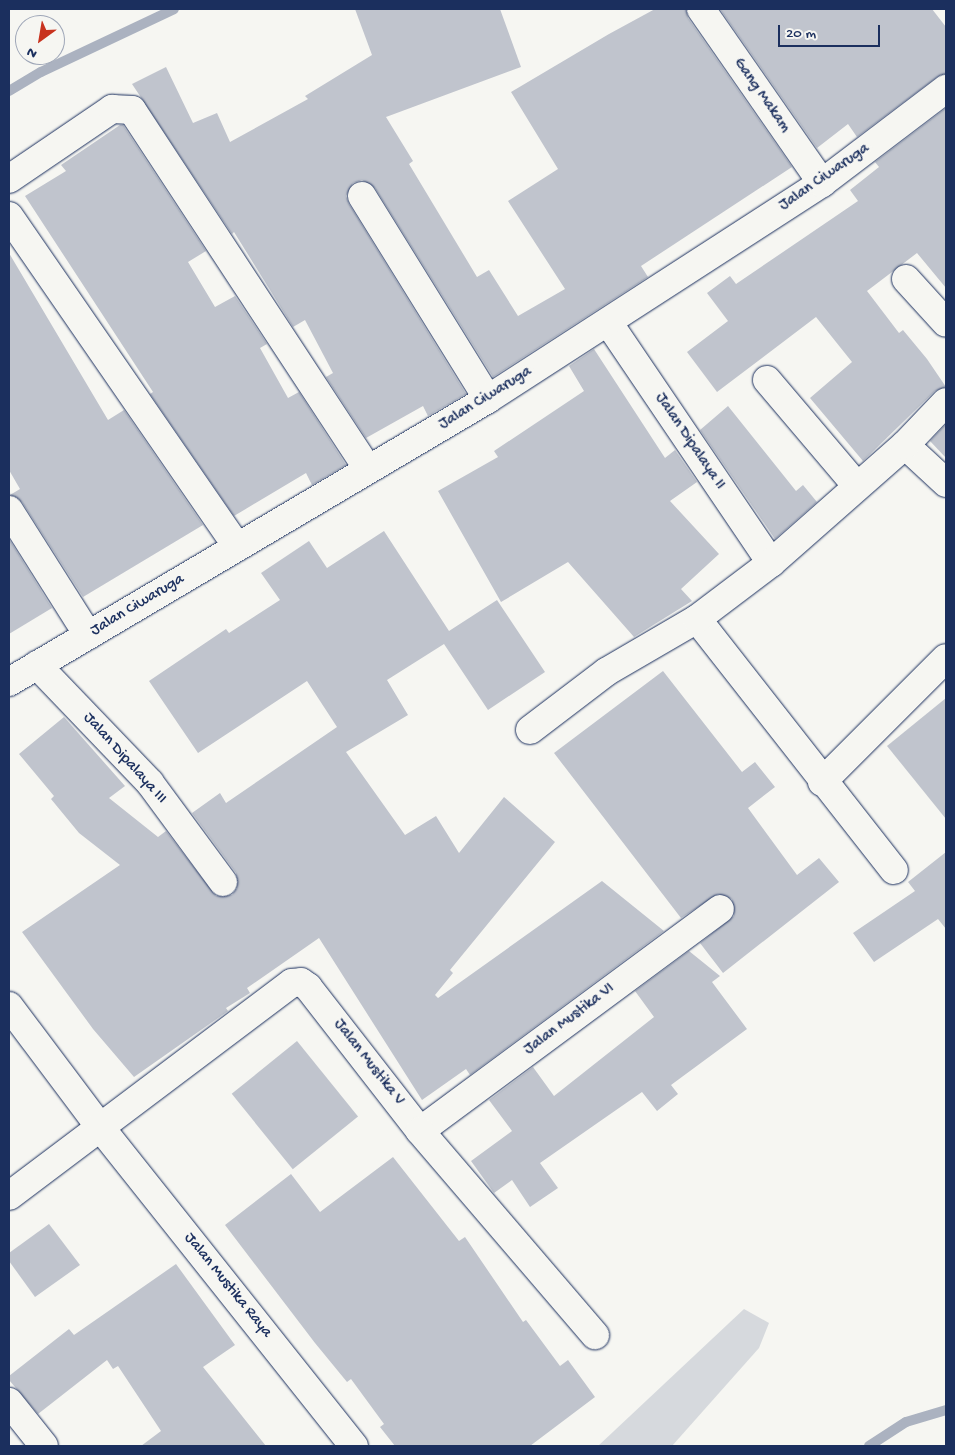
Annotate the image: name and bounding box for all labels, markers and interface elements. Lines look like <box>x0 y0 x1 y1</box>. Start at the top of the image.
north arrow <box>15 15 65 65</box>
scale bar <box>780 15 882 47</box>
text: 20 m <box>786 25 816 43</box>
text: N <box>24 43 41 62</box>
street label: Gang Makam <box>728 55 794 137</box>
street label: Jalan Ciwaruga <box>776 140 874 216</box>
street label: Jalan Ciwaruga <box>436 363 536 435</box>
street label: Jalan Dipalaya II <box>650 390 728 494</box>
street label: Jalan Ciwaruga <box>88 571 188 641</box>
street label: Jalan Dipalaya III <box>78 709 170 809</box>
street label: Jalan Mustika VI <box>521 980 619 1060</box>
street label: Jalan Mustika V <box>328 1016 408 1110</box>
street label: Jalan Mustika Raya <box>179 1230 275 1342</box>

